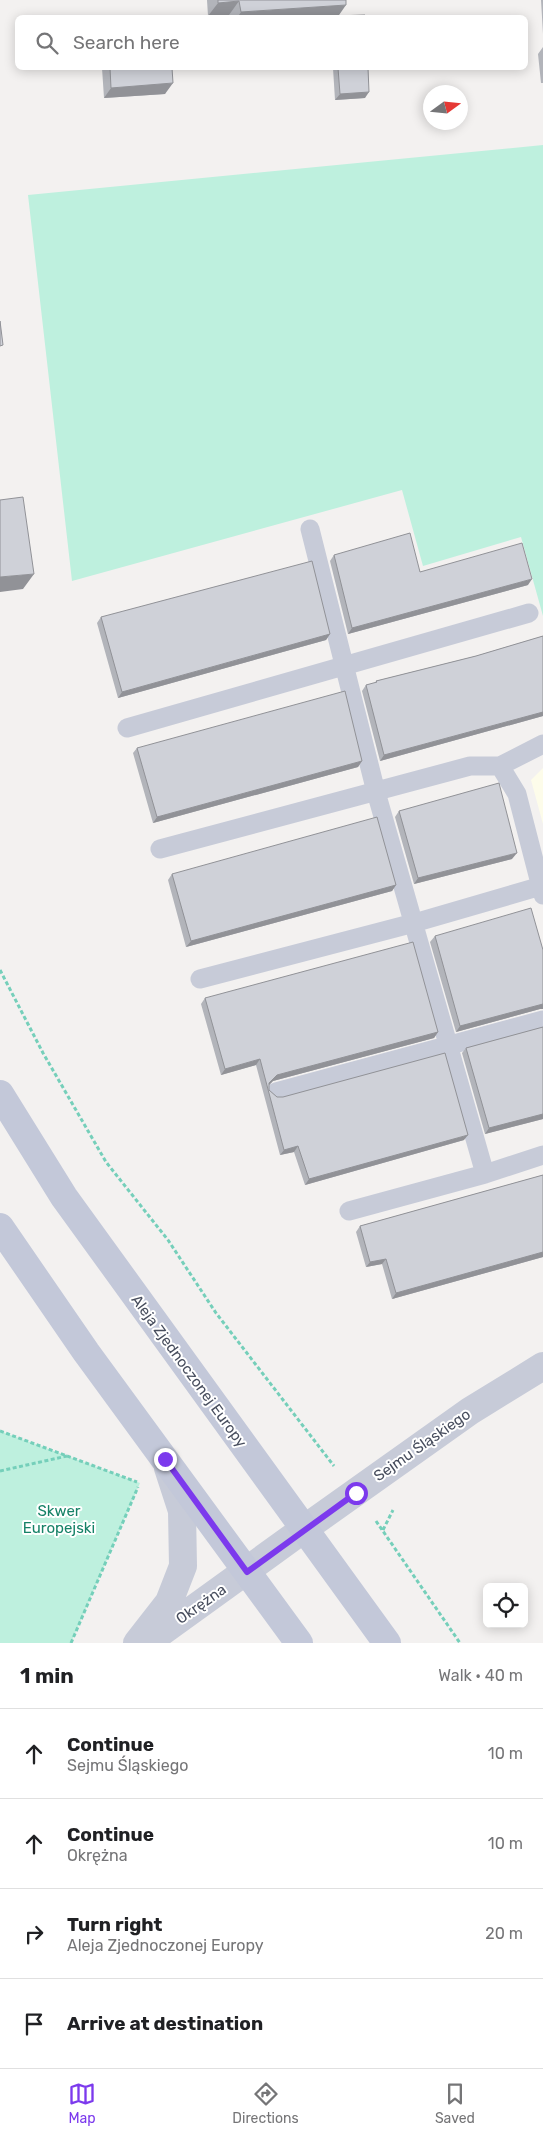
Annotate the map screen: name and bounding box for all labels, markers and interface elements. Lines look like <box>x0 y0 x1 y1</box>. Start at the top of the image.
search box <box>15 15 528 70</box>
icon: search <box>33 29 61 57</box>
text: Search here <box>73 31 180 54</box>
north arrow <box>423 85 468 130</box>
street label: Aleja Zjednoczonej Europy <box>128 1291 250 1451</box>
street label: Sejmu Śląskiego <box>370 1405 474 1485</box>
route end <box>154 1448 177 1471</box>
route start <box>345 1482 368 1505</box>
park label: Skwer Europejski <box>23 1502 95 1537</box>
street label: Okrężna <box>173 1580 229 1628</box>
map controls <box>483 1583 528 1628</box>
button: locate <box>483 1583 528 1628</box>
text: 1 min <box>20 1663 74 1688</box>
text: Walk · 40 m <box>438 1666 523 1685</box>
text: Continue <box>67 1733 154 1756</box>
icon: ahead <box>20 1740 48 1768</box>
text: 10 m <box>488 1744 523 1763</box>
text: Sejmu Śląskiego <box>67 1756 188 1775</box>
text: Continue <box>67 1823 154 1846</box>
icon: ahead <box>20 1830 48 1858</box>
text: 10 m <box>488 1834 523 1853</box>
text: Okrężna <box>67 1846 128 1865</box>
text: Turn right <box>67 1913 162 1936</box>
icon: right <box>20 1920 48 1948</box>
text: 20 m <box>485 1924 523 1943</box>
text: Aleja Zjednoczonej Europy <box>67 1936 264 1955</box>
icon: arrive <box>20 2010 48 2038</box>
text: Arrive at destination <box>67 2012 263 2035</box>
tab: Map <box>68 2080 96 2127</box>
tab: Directions <box>232 2080 299 2127</box>
tab: Saved <box>435 2080 475 2127</box>

